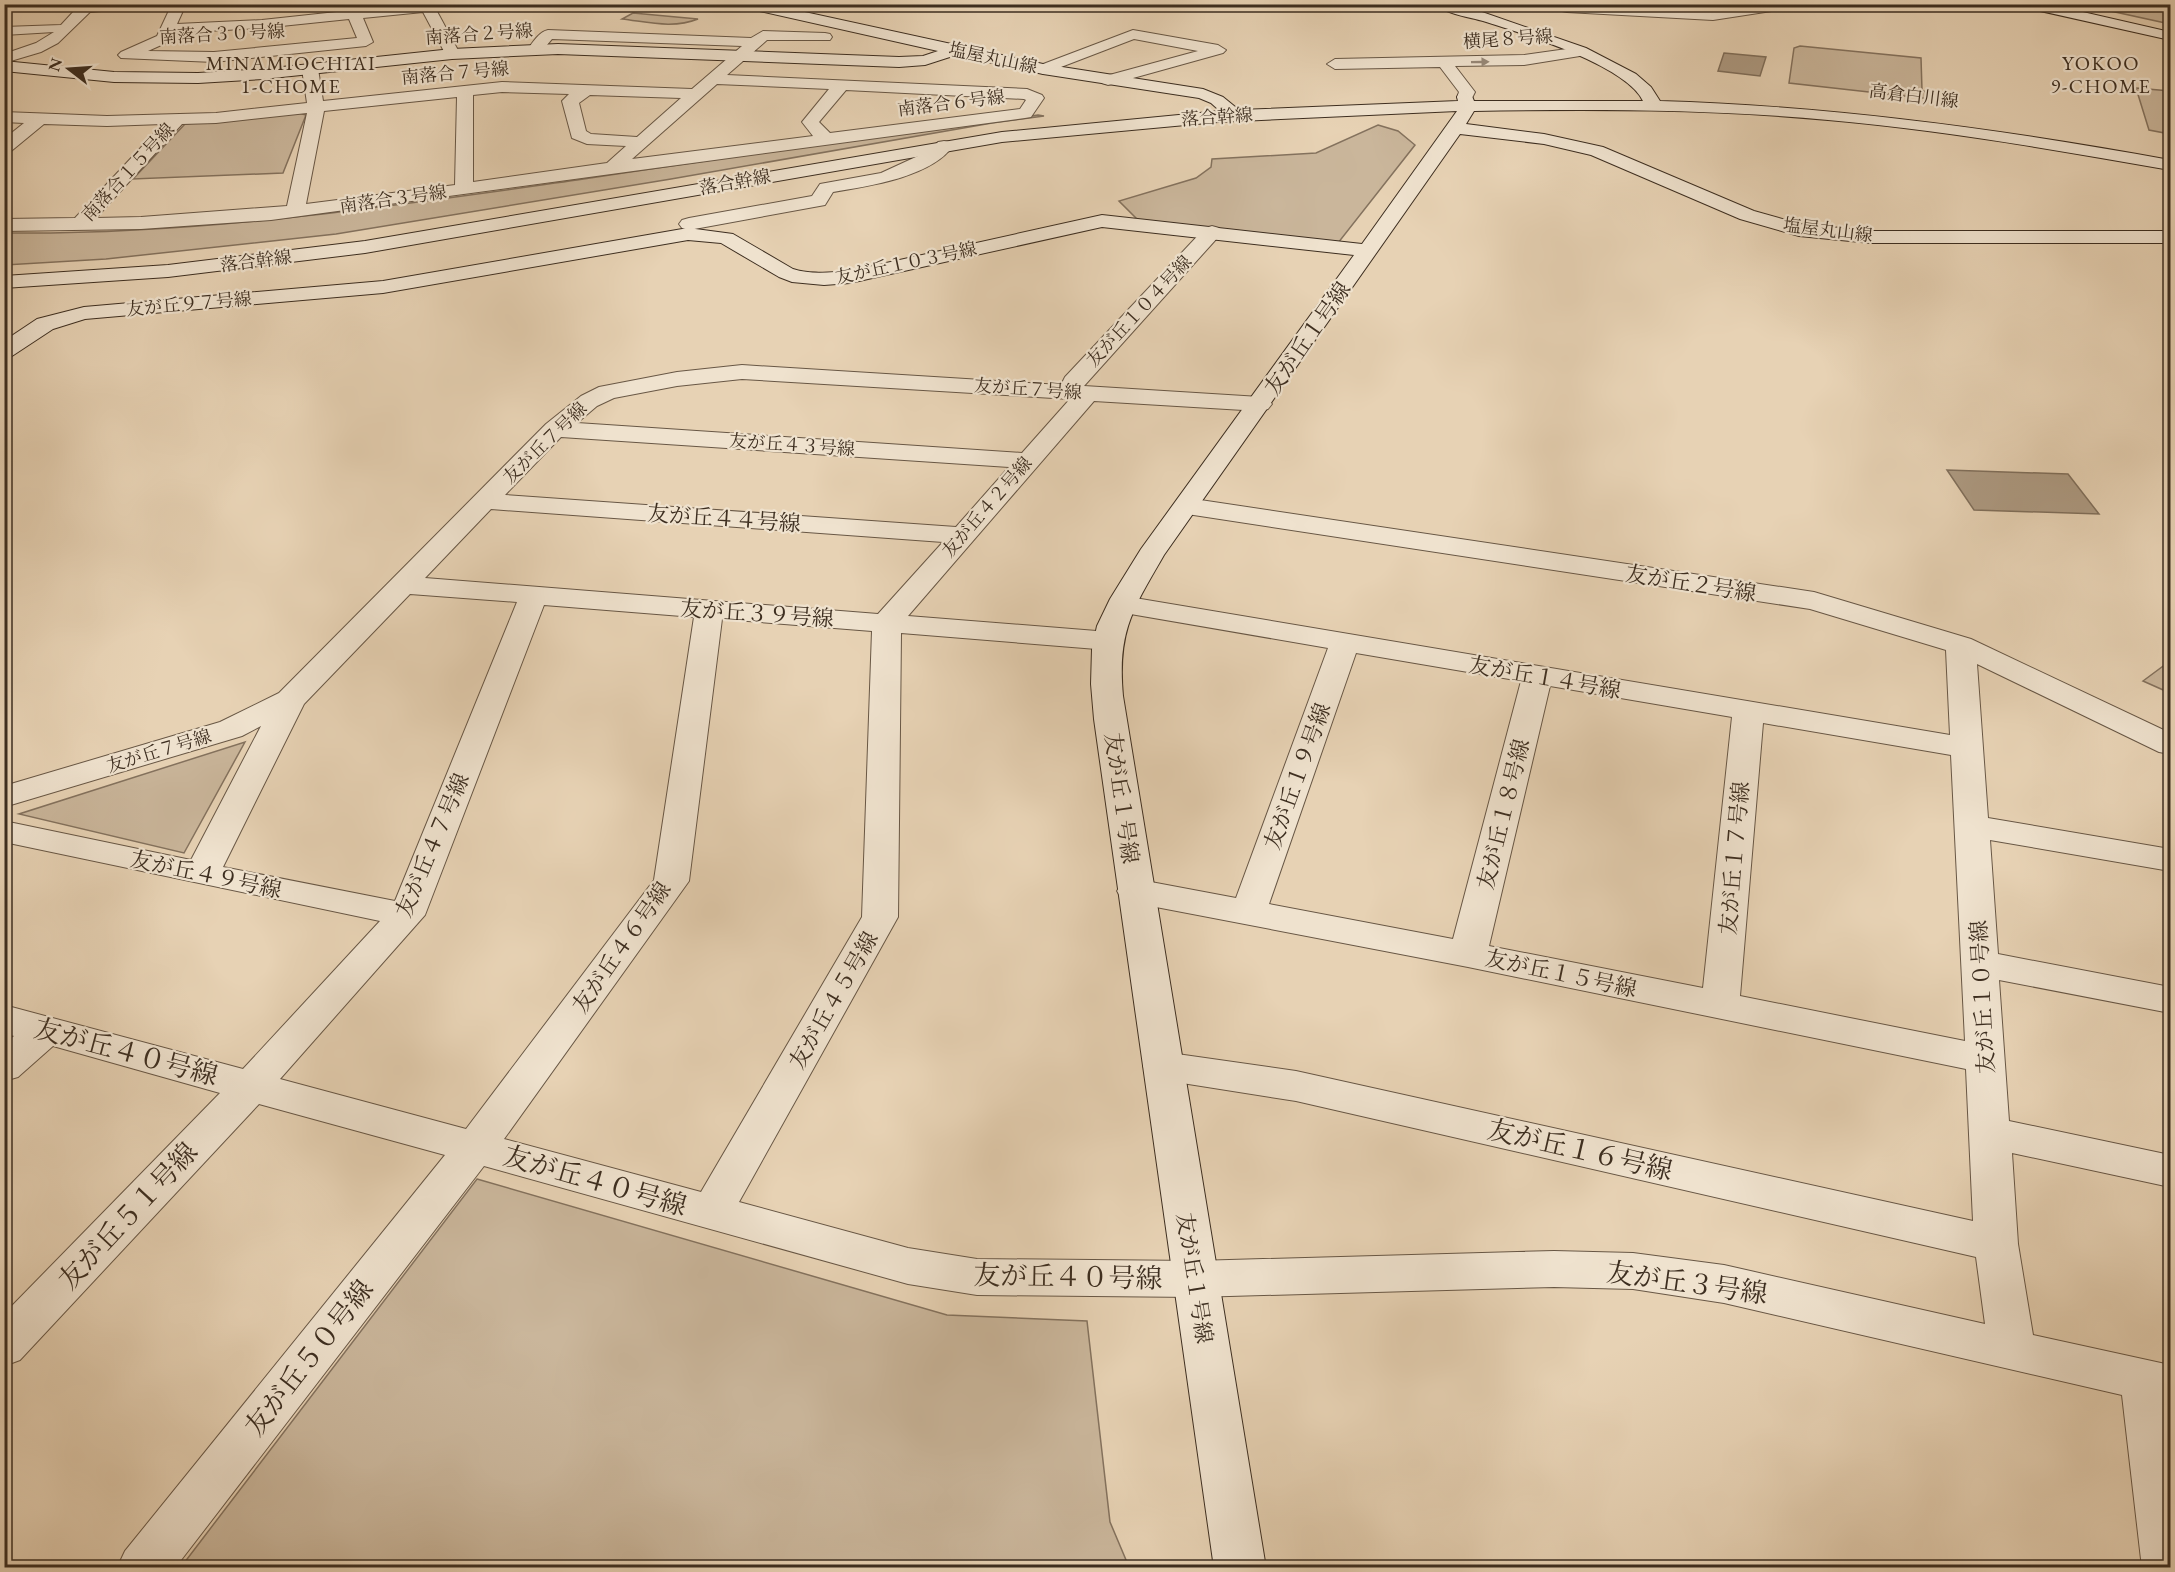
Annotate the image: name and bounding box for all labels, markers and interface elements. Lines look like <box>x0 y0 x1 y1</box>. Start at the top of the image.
street label: 南落合２号線 <box>424 18 534 49</box>
street label: 南落合３０号線 <box>158 19 285 48</box>
street label: 横尾８号線 <box>1462 24 1554 53</box>
street label: 塩屋丸山線 <box>947 37 1040 78</box>
north arrow <box>39 39 99 99</box>
district label: MINAMIOCHIAI 1-CHOME <box>206 50 376 99</box>
district label: YOKOO 9-CHOME <box>2051 50 2151 99</box>
text: N <box>43 55 67 74</box>
street label: 南落合７号線 <box>400 56 510 89</box>
one-way arrow <box>1471 57 1490 67</box>
street label: 高倉白川線 <box>1868 79 1960 112</box>
street label: 南落合６号線 <box>896 85 1006 120</box>
street label: 落合幹線 <box>1180 103 1254 130</box>
street label: 南落合１５号線 <box>76 118 179 226</box>
street label: 落合幹線 <box>697 164 772 199</box>
street label: 南落合３号線 <box>338 180 448 217</box>
street label: 塩屋丸山線 <box>1782 213 1874 246</box>
street label: 友が丘１０３号線 <box>833 236 979 289</box>
street label: 落合幹線 <box>219 245 293 276</box>
street label: 友が丘１０４号線 <box>1081 250 1196 371</box>
street label: 友が丘１号線 <box>1258 276 1357 401</box>
street label: 友が丘９７号線 <box>125 287 253 320</box>
street label: 友が丘７号線 <box>973 373 1083 404</box>
street label: 友が丘７号線 <box>498 397 591 488</box>
street label: 友が丘４３号線 <box>728 429 856 460</box>
street label: 友が丘４２号線 <box>937 452 1037 562</box>
street label: 友が丘４４号線 <box>646 499 802 538</box>
street label: 友が丘２号線 <box>1623 559 1758 608</box>
street label: 友が丘３９号線 <box>679 594 835 633</box>
street label: 友が丘１４号線 <box>1467 650 1623 705</box>
street label: 友が丘１９号線 <box>1258 699 1337 853</box>
street label: 友が丘７号線 <box>104 724 214 777</box>
street label: 友が丘１号線 <box>1098 731 1145 865</box>
street label: 友が丘１８号線 <box>1471 736 1536 892</box>
street label: 友が丘４７号線 <box>389 769 476 922</box>
street label: 友が丘１７号線 <box>1713 780 1756 936</box>
street label: 友が丘４９号線 <box>128 844 284 905</box>
street label: 友が丘４６号線 <box>565 876 677 1019</box>
street label: 友が丘１０号線 <box>1964 919 2001 1075</box>
street label: 友が丘４５号線 <box>782 926 884 1074</box>
street label: 友が丘１５号線 <box>1483 943 1639 1004</box>
street label: 友が丘４０号線 <box>30 1010 222 1093</box>
street label: 友が丘１６号線 <box>1484 1111 1676 1188</box>
street label: 友が丘５１号線 <box>50 1135 205 1297</box>
street label: 友が丘４０号線 <box>499 1138 691 1223</box>
street label: 友が丘１号線 <box>1170 1211 1219 1346</box>
street label: 友が丘３号線 <box>1604 1254 1770 1311</box>
street label: 友が丘４０号線 <box>973 1257 1163 1296</box>
street label: 友が丘５０号線 <box>237 1272 381 1443</box>

